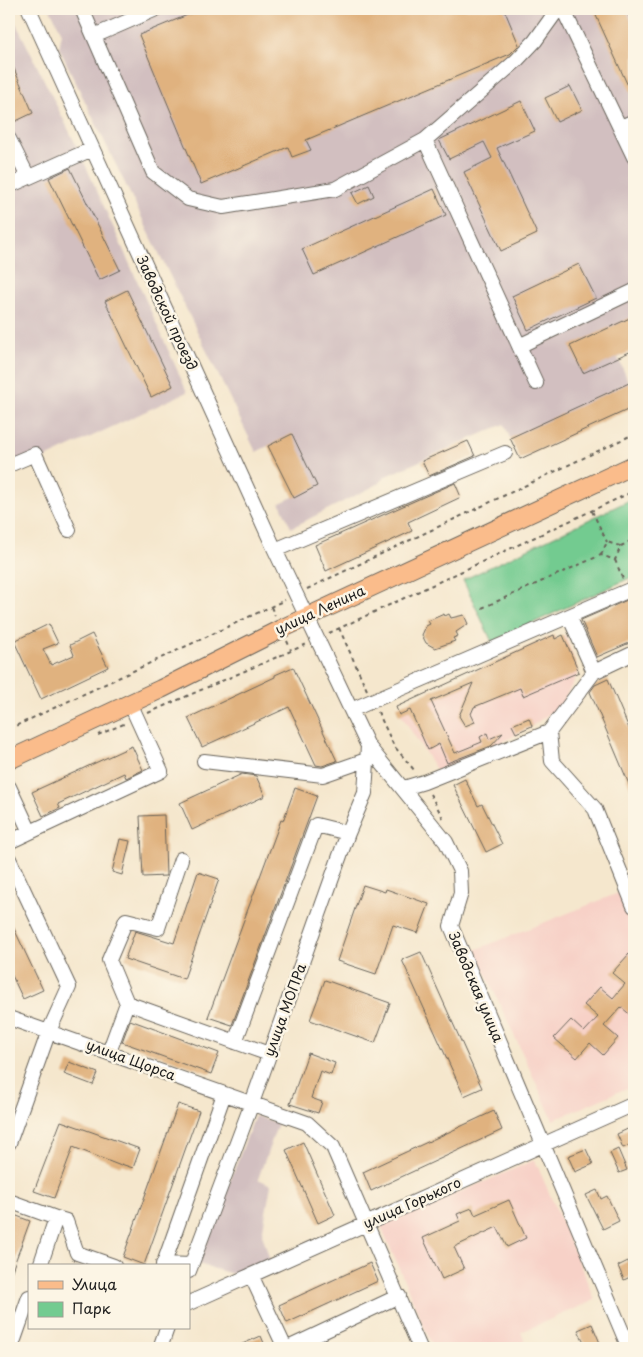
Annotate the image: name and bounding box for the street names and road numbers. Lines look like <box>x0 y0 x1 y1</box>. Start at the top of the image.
street label: Заводской проезд <box>132 252 203 374</box>
street label: улица Ленина <box>271 579 368 640</box>
street label: Заводская улица <box>444 928 509 1046</box>
street label: улица МОПРа <box>258 960 311 1059</box>
street label: улица Щорса <box>84 1034 179 1086</box>
street label: улица Горького <box>359 1171 464 1234</box>

